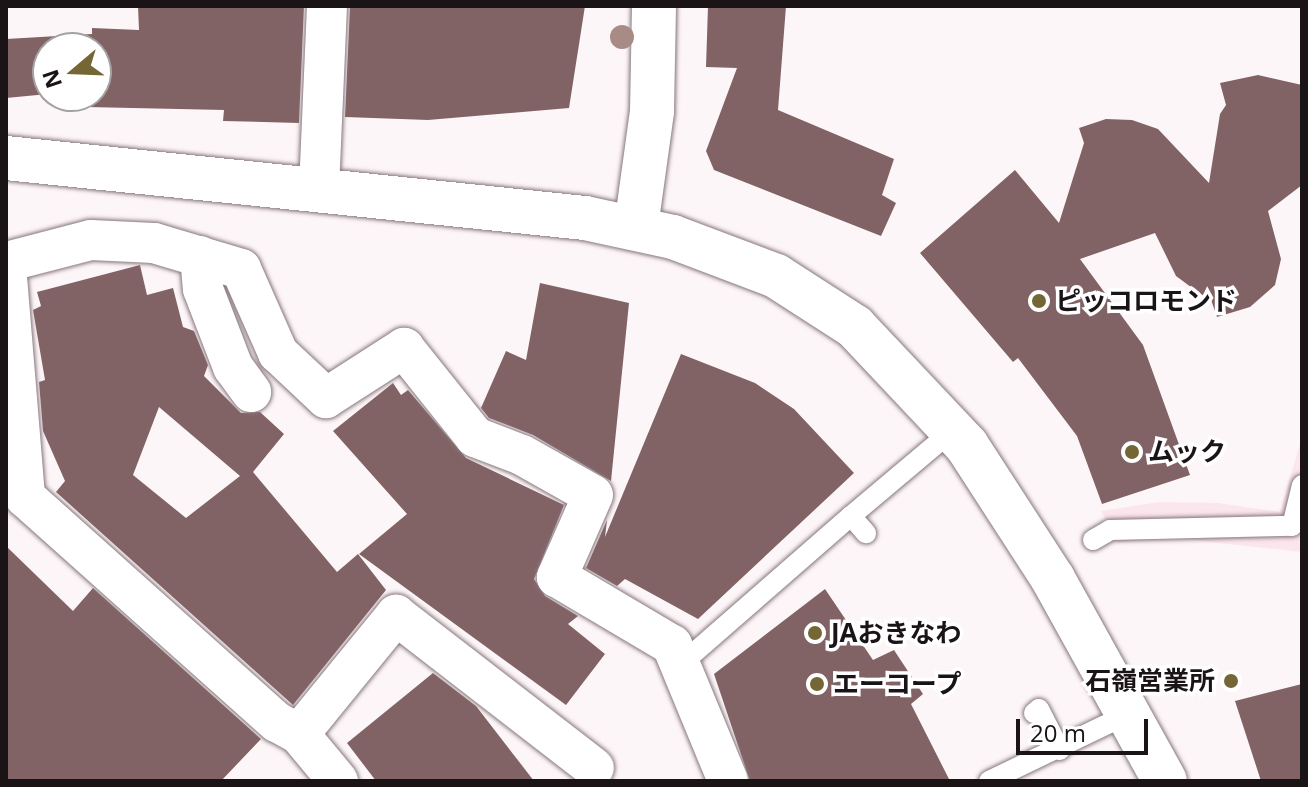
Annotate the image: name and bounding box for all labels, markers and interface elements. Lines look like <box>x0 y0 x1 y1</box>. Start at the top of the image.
north arrow <box>32 32 112 112</box>
text: N <box>34 66 68 93</box>
place label: ピッコロモンド <box>1055 285 1237 317</box>
marker: ピッコロモンド <box>1030 292 1048 310</box>
place label: ムック <box>1148 436 1226 468</box>
marker: ムック <box>1123 443 1141 461</box>
place label: JAおきなわ <box>831 617 962 649</box>
marker: JAおきなわ <box>806 624 824 642</box>
place label: 石嶺営業所 <box>1085 665 1215 697</box>
place label: エーコープ <box>833 668 963 700</box>
marker: 石嶺営業所 <box>1222 672 1240 690</box>
marker: エーコープ <box>808 675 826 693</box>
scale bar <box>1020 703 1152 753</box>
text: 20 m <box>1030 716 1086 749</box>

